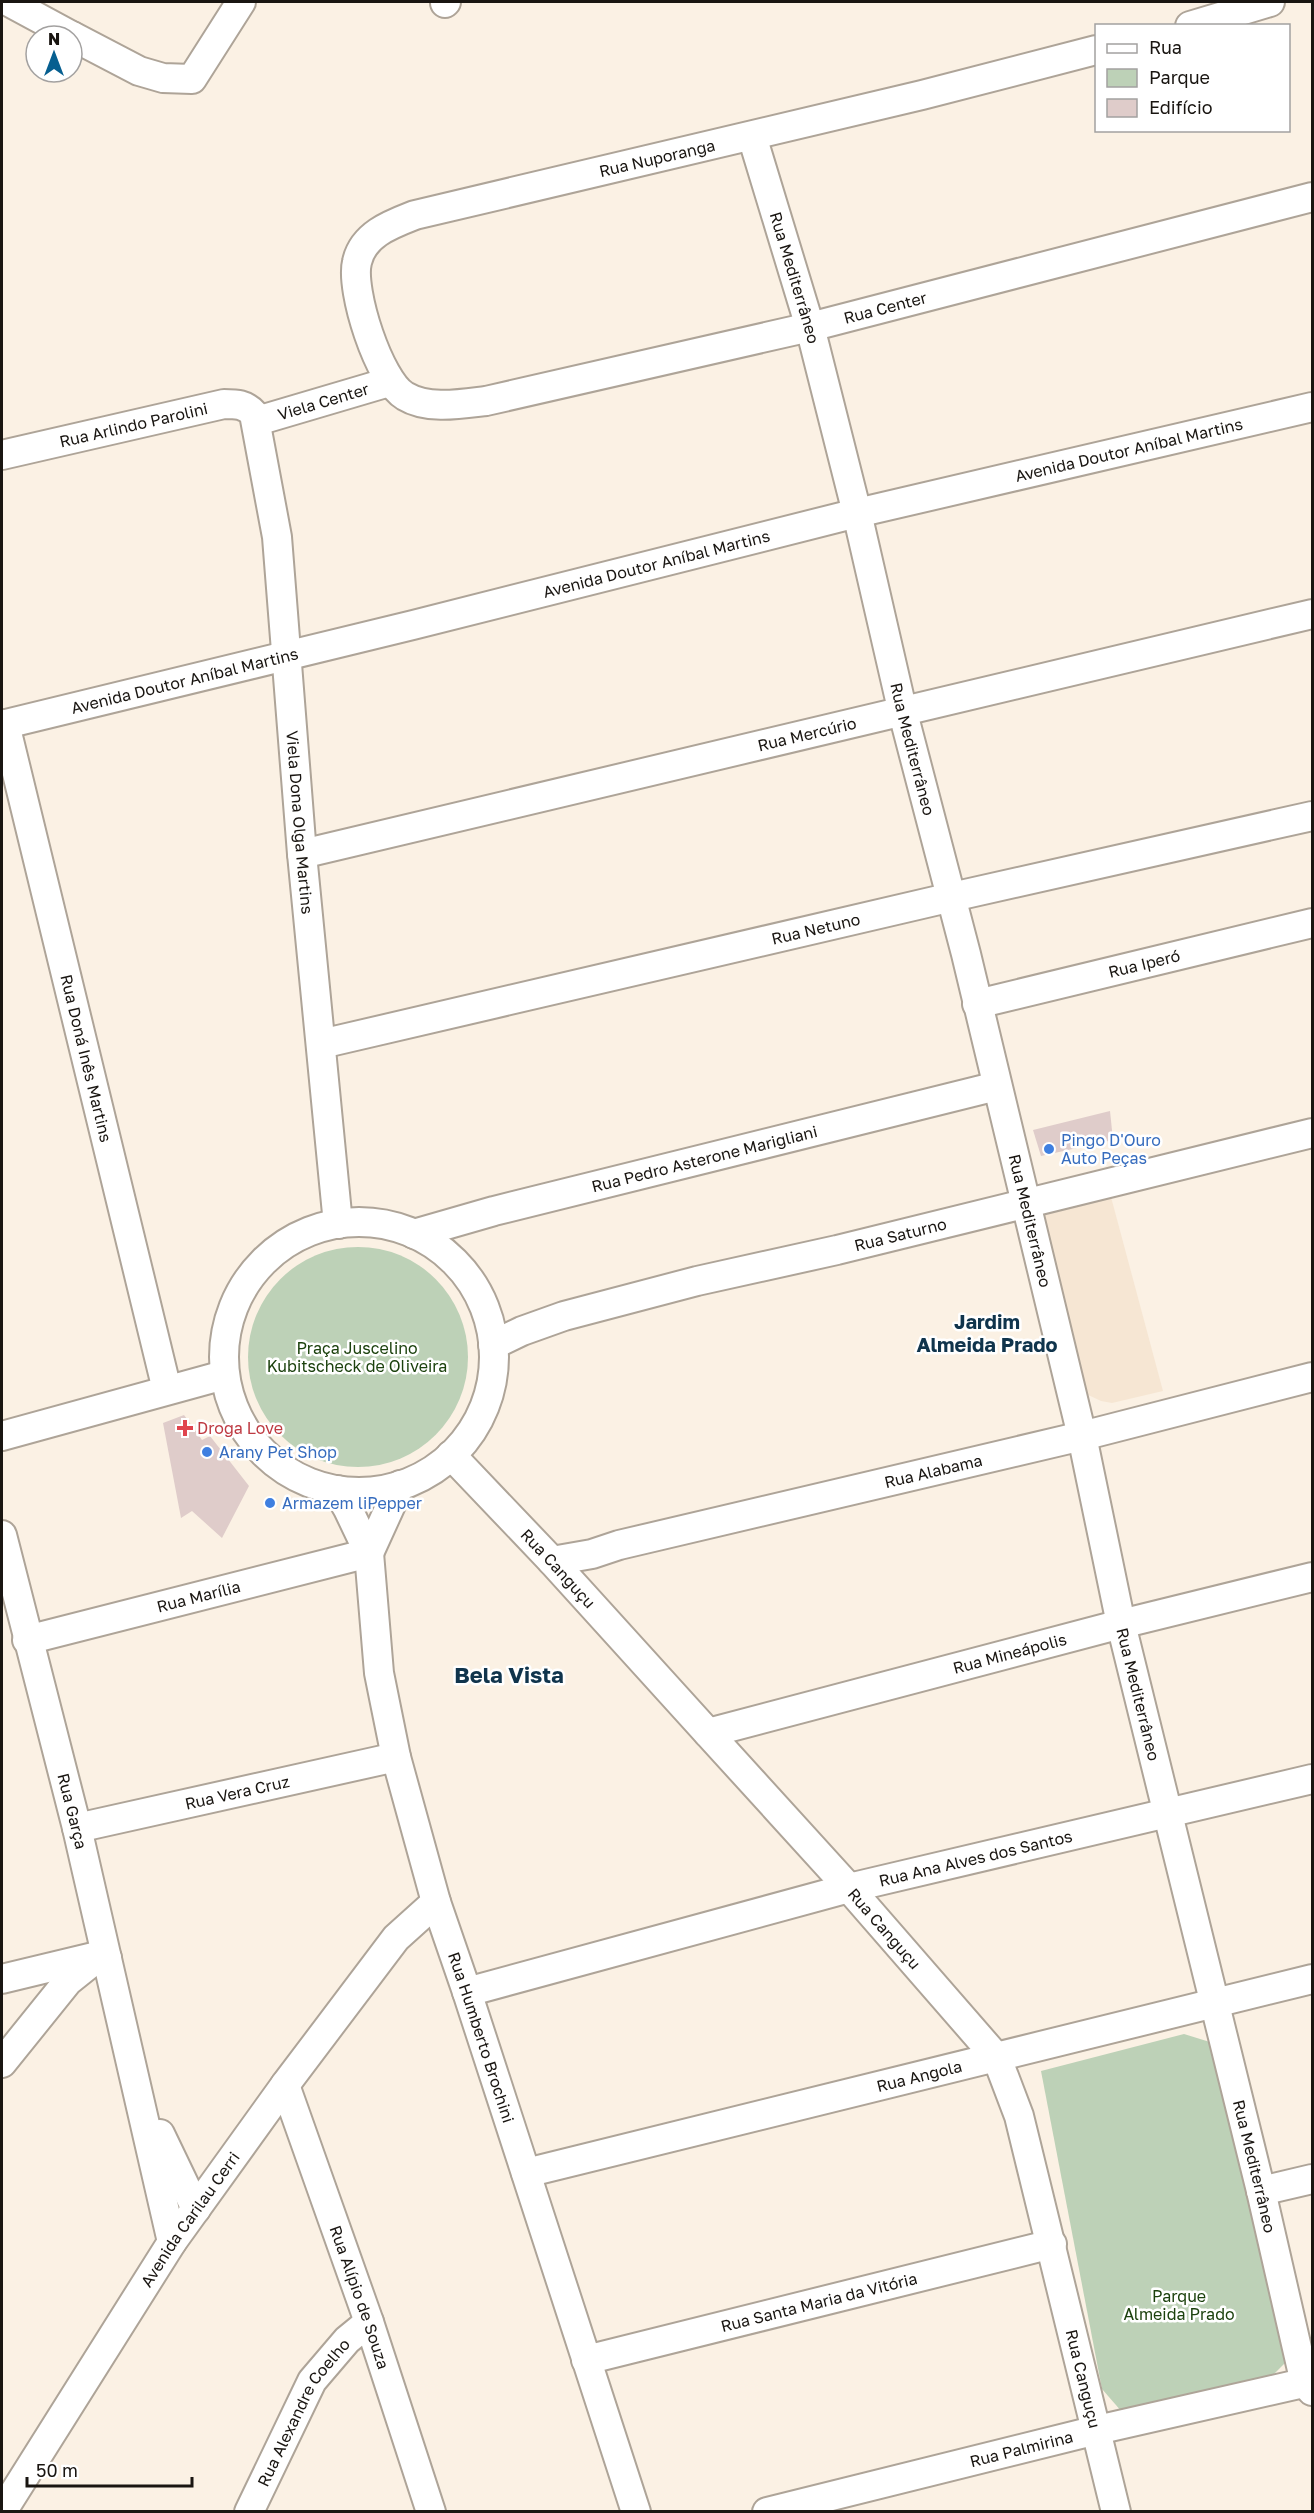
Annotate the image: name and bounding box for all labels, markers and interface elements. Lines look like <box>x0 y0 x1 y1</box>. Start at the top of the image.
north arrow <box>24 24 84 84</box>
legend <box>1095 24 1290 132</box>
text: N <box>48 29 60 49</box>
text: Rua <box>1149 36 1182 58</box>
text: Parque <box>1149 66 1210 88</box>
text: Edifício <box>1149 96 1213 118</box>
street label: Rua Nuporanga <box>597 135 717 181</box>
street label: Rua Mediterrâneo <box>766 209 824 345</box>
street label: Rua Center <box>841 287 929 328</box>
street label: Viela Center <box>275 378 371 424</box>
street label: Rua Arlindo Parolini <box>57 398 210 451</box>
street label: Avenida Doutor Aníbal Martins <box>1013 413 1245 486</box>
street label: Avenida Doutor Aníbal Martins <box>541 525 772 602</box>
street label: Avenida Doutor Aníbal Martins <box>69 643 300 718</box>
street label: Rua Mediterrâneo <box>886 681 939 818</box>
street label: Rua Mercúrio <box>755 713 858 755</box>
street label: Viela Dona Olga Martins <box>282 730 318 915</box>
street label: Rua Netuno <box>770 909 862 949</box>
street label: Rua Iperó <box>1106 945 1182 982</box>
street label: Rua Doná Inês Martins <box>56 972 116 1144</box>
street label: Rua Pedro Asterone Marigliani <box>589 1121 819 1196</box>
place label: Pingo D'Ouro Auto Peças <box>1061 1130 1161 1168</box>
marker: Pingo D'Ouro Auto Peças <box>1042 1142 1056 1156</box>
street label: Rua Mediterrâneo <box>1004 1152 1056 1289</box>
street label: Rua Saturno <box>852 1213 949 1255</box>
district label: Jardim Almeida Prado <box>916 1309 1058 1356</box>
park label: Praça Juscelino Kubitscheck de Oliveira <box>267 1338 447 1376</box>
place label: Droga Love <box>197 1418 283 1438</box>
marker: Droga Love <box>178 1421 192 1435</box>
place label: Arany Pet Shop <box>219 1442 337 1462</box>
marker: Arany Pet Shop <box>200 1445 214 1459</box>
street label: Rua Alabama <box>882 1450 984 1492</box>
place label: Armazem liPepper <box>282 1493 422 1513</box>
marker: Armazem liPepper <box>263 1496 277 1510</box>
street label: Rua Canguçu <box>517 1524 600 1612</box>
street label: Rua Marília <box>155 1576 242 1617</box>
street label: Rua Mediterrâneo <box>1112 1626 1164 1763</box>
street label: Rua Mineápolis <box>951 1629 1069 1678</box>
district label: Bela Vista <box>454 1661 564 1688</box>
street label: Rua Garça <box>53 1771 92 1851</box>
street label: Rua Vera Cruz <box>183 1771 291 1814</box>
street label: Rua Ana Alves dos Santos <box>877 1826 1074 1891</box>
street label: Rua Canguçu <box>844 1884 925 1973</box>
street label: Rua Humberto Brochini <box>444 1949 519 2125</box>
street label: Rua Angola <box>874 2056 964 2096</box>
street label: Rua Mediterrâneo <box>1229 2098 1280 2235</box>
street label: Avenida Carilau Cerri <box>136 2148 244 2291</box>
street label: Rua Alípio de Souza <box>326 2223 394 2372</box>
street label: Rua Santa Maria da Vitória <box>719 2268 919 2336</box>
park label: Parque Almeida Prado <box>1123 2286 1235 2324</box>
street label: Rua Canguçu <box>1062 2327 1105 2430</box>
street label: Rua Alexandre Coelho <box>253 2334 354 2490</box>
street label: Rua Palmirina <box>968 2426 1075 2471</box>
scale bar <box>27 2450 192 2488</box>
text: 50 m <box>36 2459 78 2481</box>

